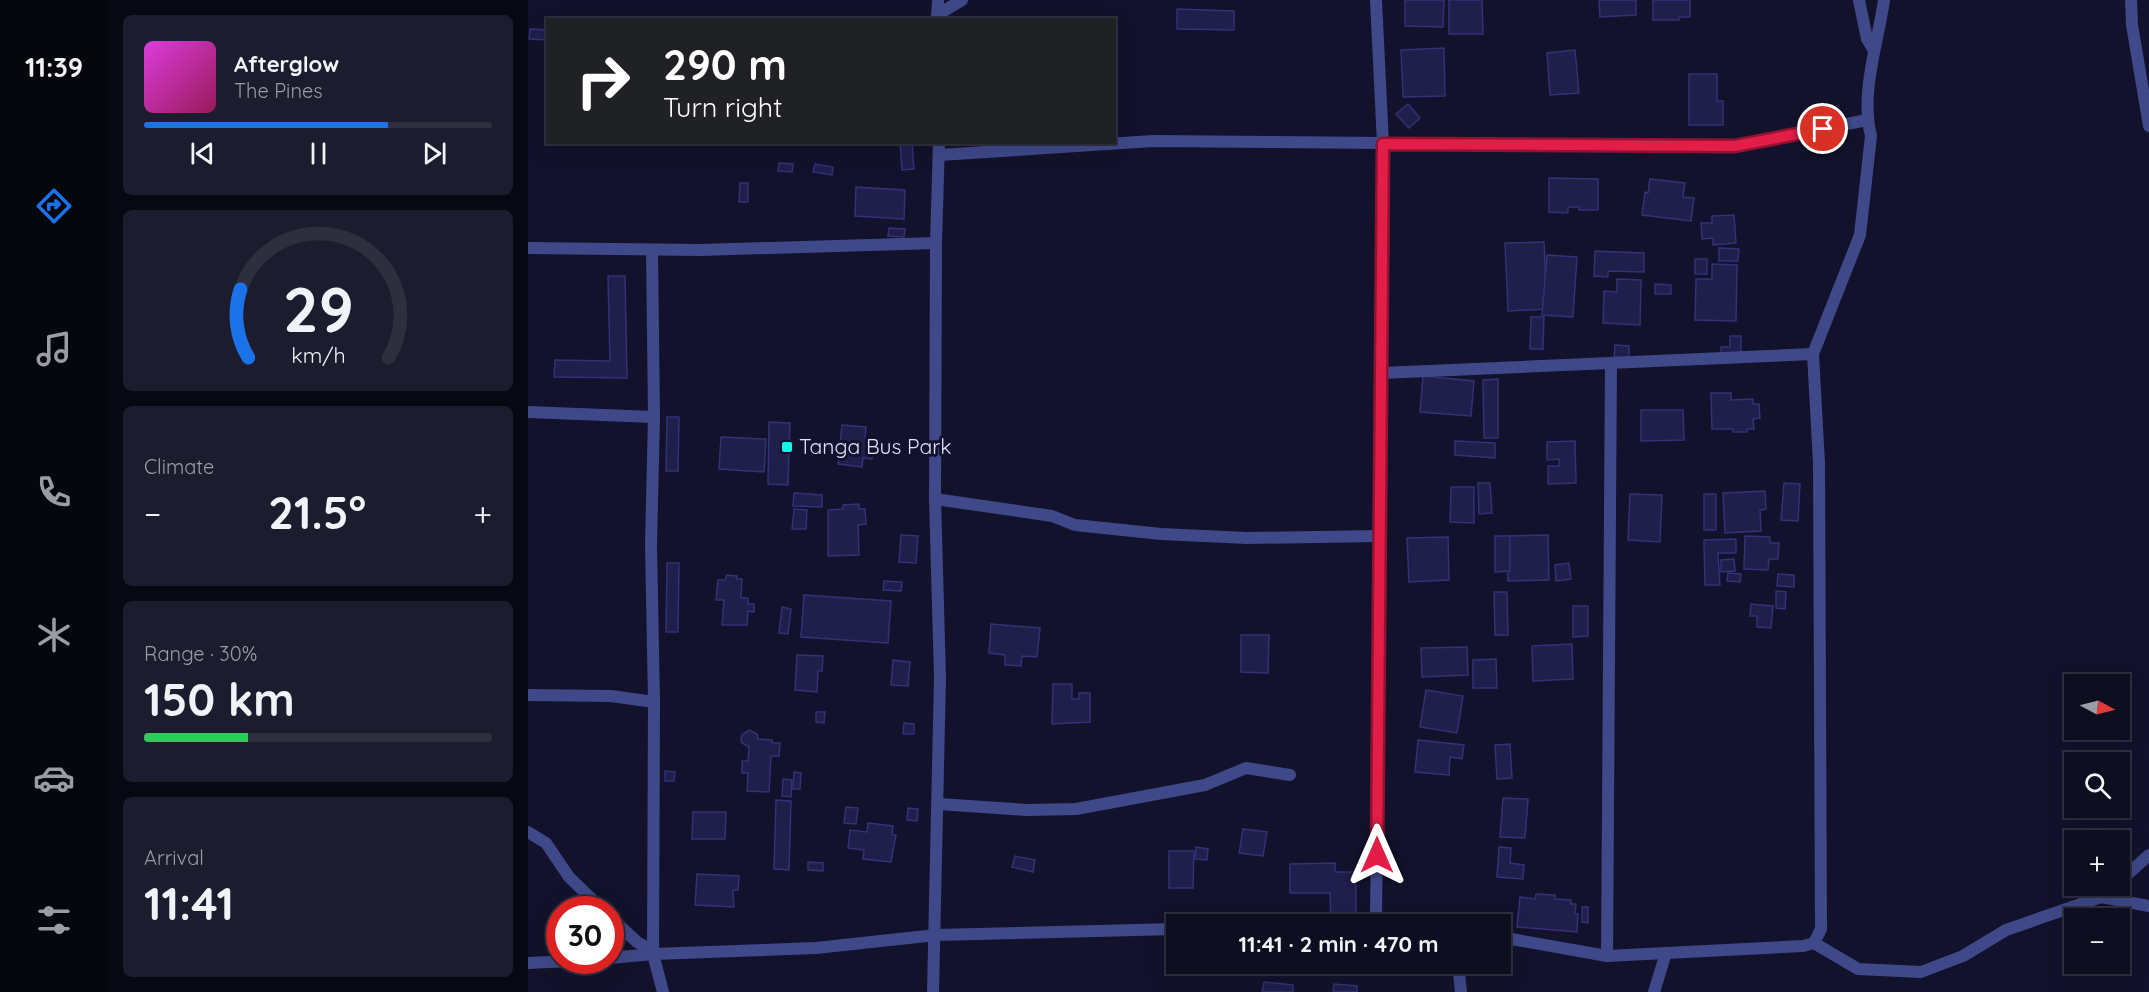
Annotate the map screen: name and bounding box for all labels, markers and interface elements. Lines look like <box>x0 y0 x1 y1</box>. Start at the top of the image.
text: 290 m <box>663 38 787 91</box>
icon: right <box>564 42 642 120</box>
text: 11:39 <box>25 50 83 84</box>
text: Afterglow <box>234 50 339 78</box>
text: The Pines <box>234 78 323 103</box>
text: Turn right <box>663 90 782 124</box>
pin <box>1797 103 1848 154</box>
icon: arrive <box>1806 112 1839 145</box>
icon: previous <box>186 137 219 170</box>
icon: pause <box>302 137 335 170</box>
icon: next <box>418 137 451 170</box>
icon: directions <box>33 185 75 227</box>
text: 29 <box>283 270 353 348</box>
icon: music <box>33 328 75 370</box>
text: km/h <box>291 342 345 368</box>
place label: Tanga Bus Park <box>799 433 952 459</box>
marker: Tanga Bus Park <box>780 440 794 454</box>
text: Climate <box>144 454 214 479</box>
icon: phone <box>33 471 75 513</box>
text: 21.5° <box>268 484 366 540</box>
text: − <box>144 493 161 534</box>
text: + <box>473 493 492 534</box>
icon: climate <box>33 614 75 656</box>
text: Range · 30% <box>144 641 257 666</box>
text: 150 km <box>144 671 295 727</box>
north arrow <box>2064 674 2130 740</box>
map controls <box>2064 674 2130 974</box>
button: search <box>2064 752 2130 818</box>
icon: car <box>33 757 75 799</box>
position arrow <box>1345 823 1409 887</box>
button: + <box>2064 830 2130 896</box>
text: Arrival <box>144 845 204 870</box>
text: 11:41 <box>144 875 234 931</box>
speed limit sign: 30 <box>546 896 624 974</box>
icon: filters <box>33 899 75 941</box>
button: − <box>2064 908 2130 974</box>
text: 11:41 · 2 min · 470 m <box>1239 930 1438 958</box>

